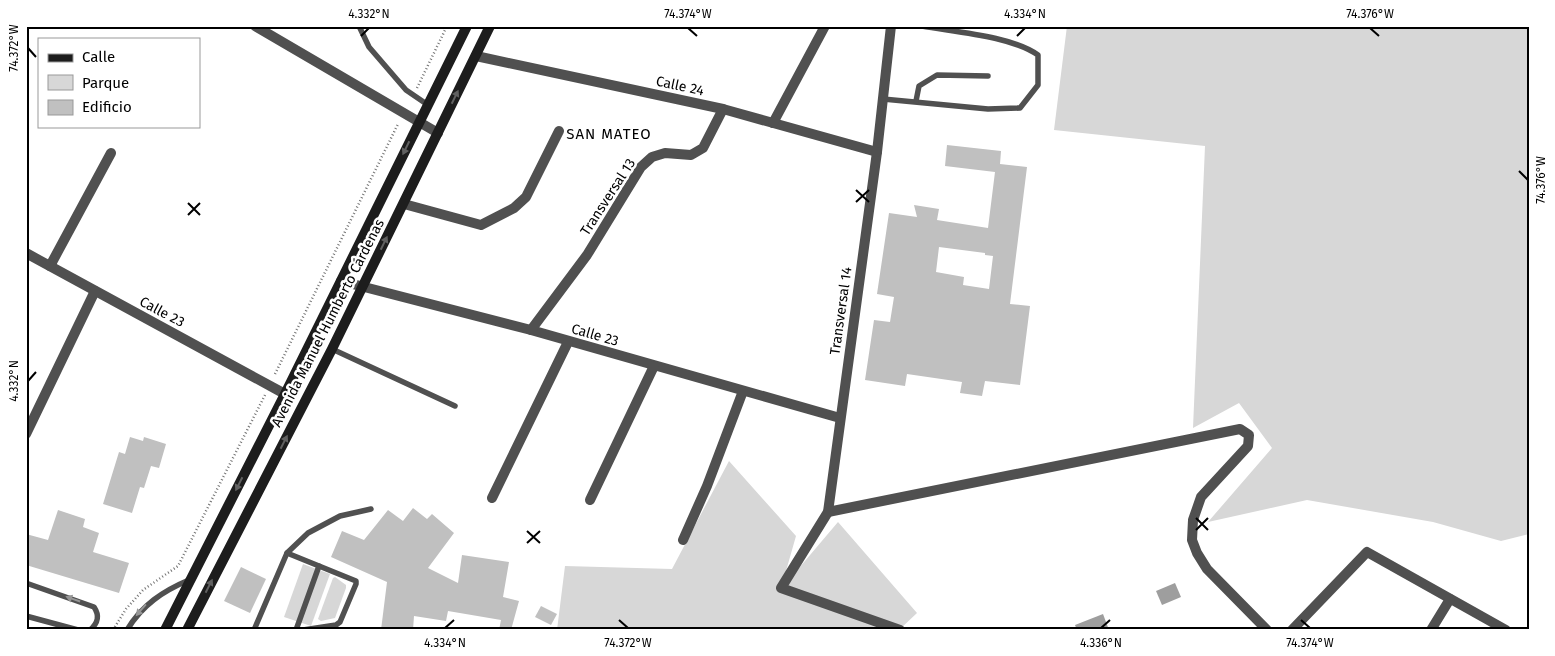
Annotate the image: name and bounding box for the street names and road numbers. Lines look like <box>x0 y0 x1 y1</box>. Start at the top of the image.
street label: Calle 24 <box>654 73 706 99</box>
street label: Transversal 13 <box>577 155 639 239</box>
street label: Avenida Manuel Humberto Cárdenas <box>268 216 388 430</box>
street label: Transversal 14 <box>826 265 856 356</box>
street label: Calle 23 <box>137 293 187 331</box>
street label: Calle 23 <box>569 320 621 350</box>

